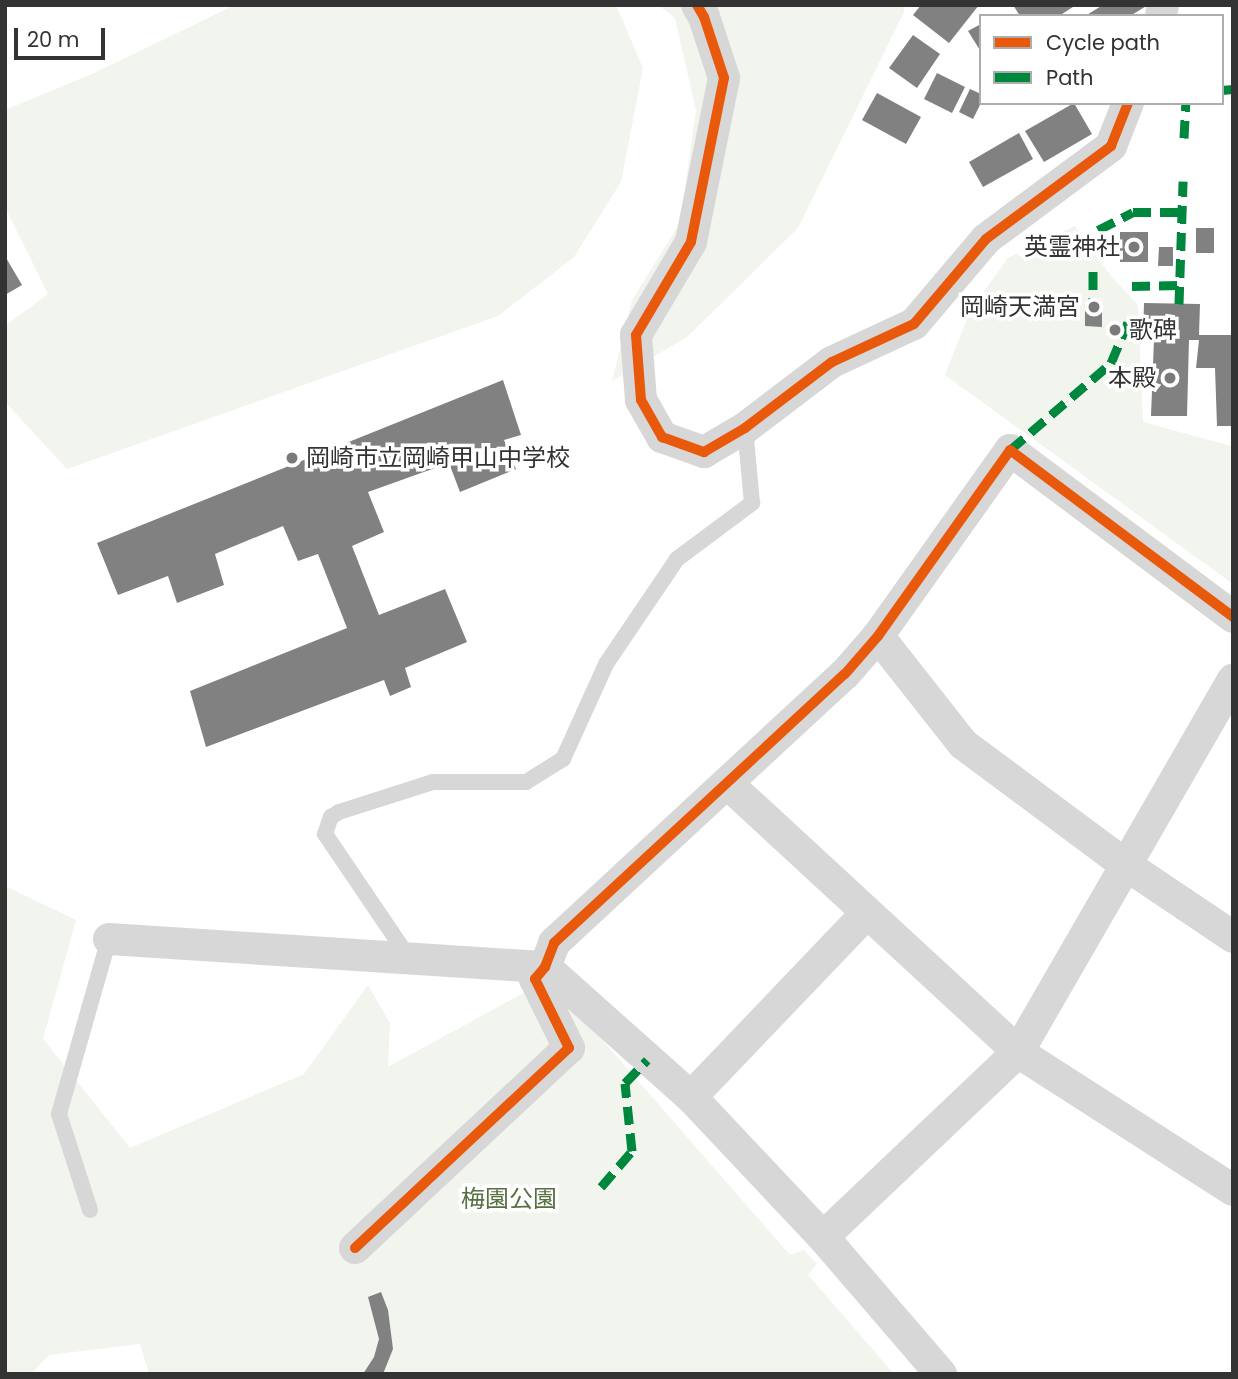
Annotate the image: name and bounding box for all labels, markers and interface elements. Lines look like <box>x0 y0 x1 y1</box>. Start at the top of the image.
scale bar <box>18 14 108 58</box>
legend <box>979 14 1224 105</box>
text: 20 m <box>27 25 80 54</box>
text: Cycle path <box>1046 28 1160 57</box>
text: Path <box>1046 63 1093 92</box>
place label: 英霊神社 <box>1024 233 1120 261</box>
marker: 英霊神社 <box>1126 239 1142 255</box>
place label: 岡崎天満宮 <box>960 293 1080 321</box>
marker: 岡崎天満宮 <box>1086 299 1102 315</box>
place label: 歌碑 <box>1129 316 1177 344</box>
marker: 歌碑 <box>1107 322 1123 338</box>
place label: 本殿 <box>1108 364 1156 392</box>
marker: 本殿 <box>1162 370 1178 386</box>
place label: 岡崎市立岡崎甲山中学校 <box>306 444 570 472</box>
marker: 岡崎市立岡崎甲山中学校 <box>284 450 300 466</box>
park label: 梅園公園 <box>461 1185 557 1213</box>

